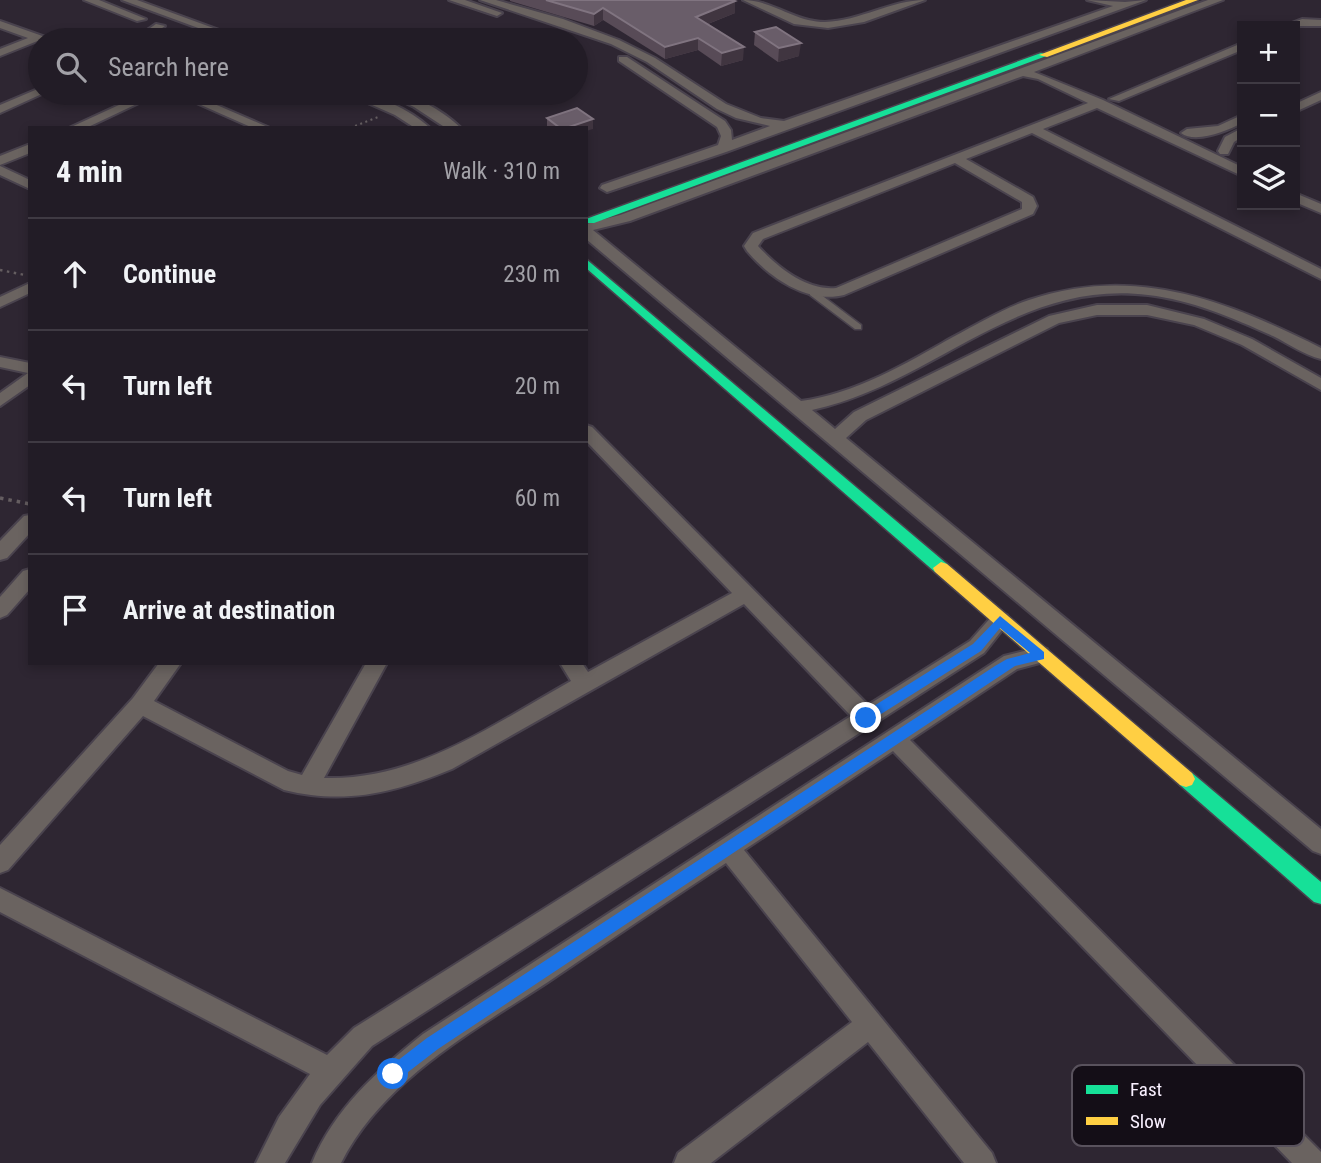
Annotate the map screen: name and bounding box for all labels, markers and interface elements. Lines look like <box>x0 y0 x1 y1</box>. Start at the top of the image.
map controls <box>1237 21 1300 210</box>
button: + <box>1237 21 1300 84</box>
search box <box>28 28 588 105</box>
icon: search <box>52 48 90 86</box>
text: Search here <box>108 52 229 82</box>
button: − <box>1237 84 1300 147</box>
button: layers <box>1237 147 1300 210</box>
text: 4 min <box>56 154 123 189</box>
text: Walk · 310 m <box>443 158 560 185</box>
icon: ahead <box>56 255 94 293</box>
text: Continue <box>123 259 216 289</box>
text: 230 m <box>503 261 560 288</box>
icon: left <box>56 367 94 405</box>
text: Turn left <box>123 371 212 401</box>
text: 20 m <box>515 373 560 400</box>
icon: left <box>56 479 94 517</box>
text: Turn left <box>123 483 212 513</box>
text: 60 m <box>515 485 560 512</box>
icon: arrive <box>56 591 94 629</box>
text: Arrive at destination <box>123 595 335 625</box>
route end <box>850 702 881 733</box>
route start <box>377 1058 408 1089</box>
legend <box>1072 1065 1304 1146</box>
text: Fast <box>1130 1078 1162 1101</box>
text: Slow <box>1130 1110 1166 1133</box>

